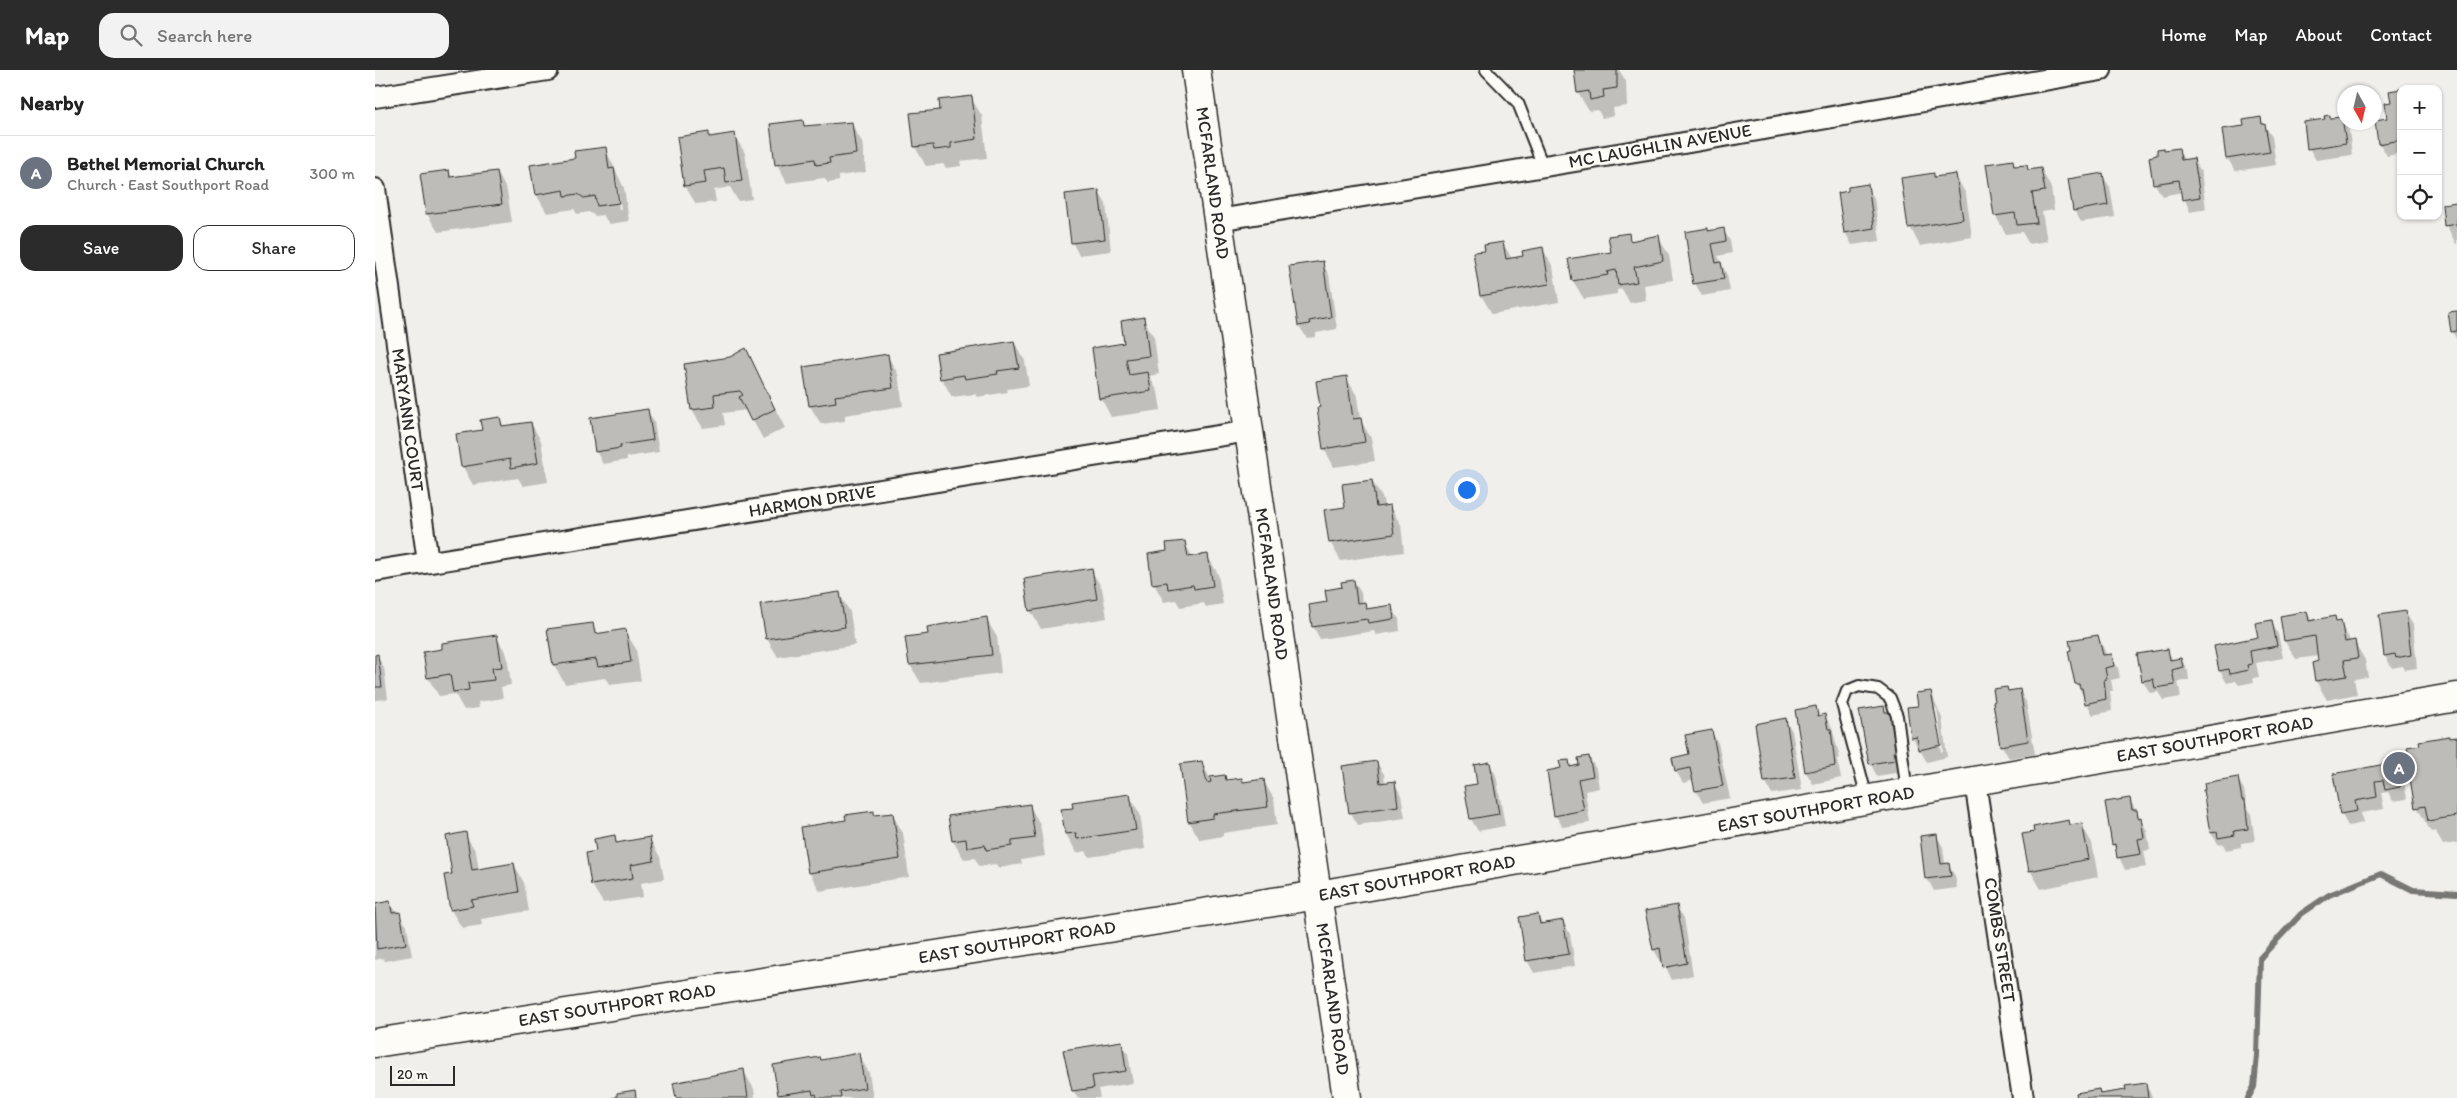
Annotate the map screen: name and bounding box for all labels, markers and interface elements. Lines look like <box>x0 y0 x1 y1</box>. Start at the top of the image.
search box <box>99 13 449 58</box>
text: Map <box>25 21 69 50</box>
icon: search <box>117 21 145 49</box>
text: Search here <box>157 24 252 47</box>
text: Home <box>2161 24 2207 46</box>
text: Map <box>2235 24 2268 46</box>
text: About <box>2296 24 2342 46</box>
text: Contact <box>2370 24 2432 46</box>
north arrow <box>2337 85 2382 130</box>
map controls <box>2397 85 2442 220</box>
button: + <box>2397 85 2442 130</box>
text: Nearby <box>20 90 84 115</box>
street label: MCFARLAND ROAD <box>1191 105 1235 261</box>
street label: MC LAUGHLIN AVENUE <box>1567 119 1753 173</box>
button: − <box>2397 130 2442 175</box>
text: Bethel Memorial Church <box>67 152 264 175</box>
text: A <box>31 164 41 183</box>
text: 300 m <box>310 164 355 183</box>
text: Church · East Southport Road <box>67 175 269 194</box>
button: locate <box>2397 175 2442 220</box>
button: Save <box>20 225 183 271</box>
button: Share <box>193 225 355 271</box>
street label: MARYANN COURT <box>387 347 429 493</box>
your location <box>1454 477 1480 503</box>
street label: HARMON DRIVE <box>747 480 877 522</box>
street label: MCFARLAND ROAD <box>1250 506 1294 662</box>
street label: EAST SOUTHPORT ROAD <box>2115 711 2315 767</box>
pin: A <box>2383 749 2415 787</box>
street label: EAST SOUTHPORT ROAD <box>1716 781 1916 837</box>
street label: EAST SOUTHPORT ROAD <box>1317 850 1517 906</box>
street label: COMBS STREET <box>1979 876 2021 1004</box>
street label: EAST SOUTHPORT ROAD <box>917 916 1117 968</box>
street label: MCFARLAND ROAD <box>1311 921 1355 1077</box>
street label: EAST SOUTHPORT ROAD <box>517 979 717 1031</box>
scale bar <box>390 1063 455 1086</box>
text: 20 m <box>397 1066 428 1083</box>

